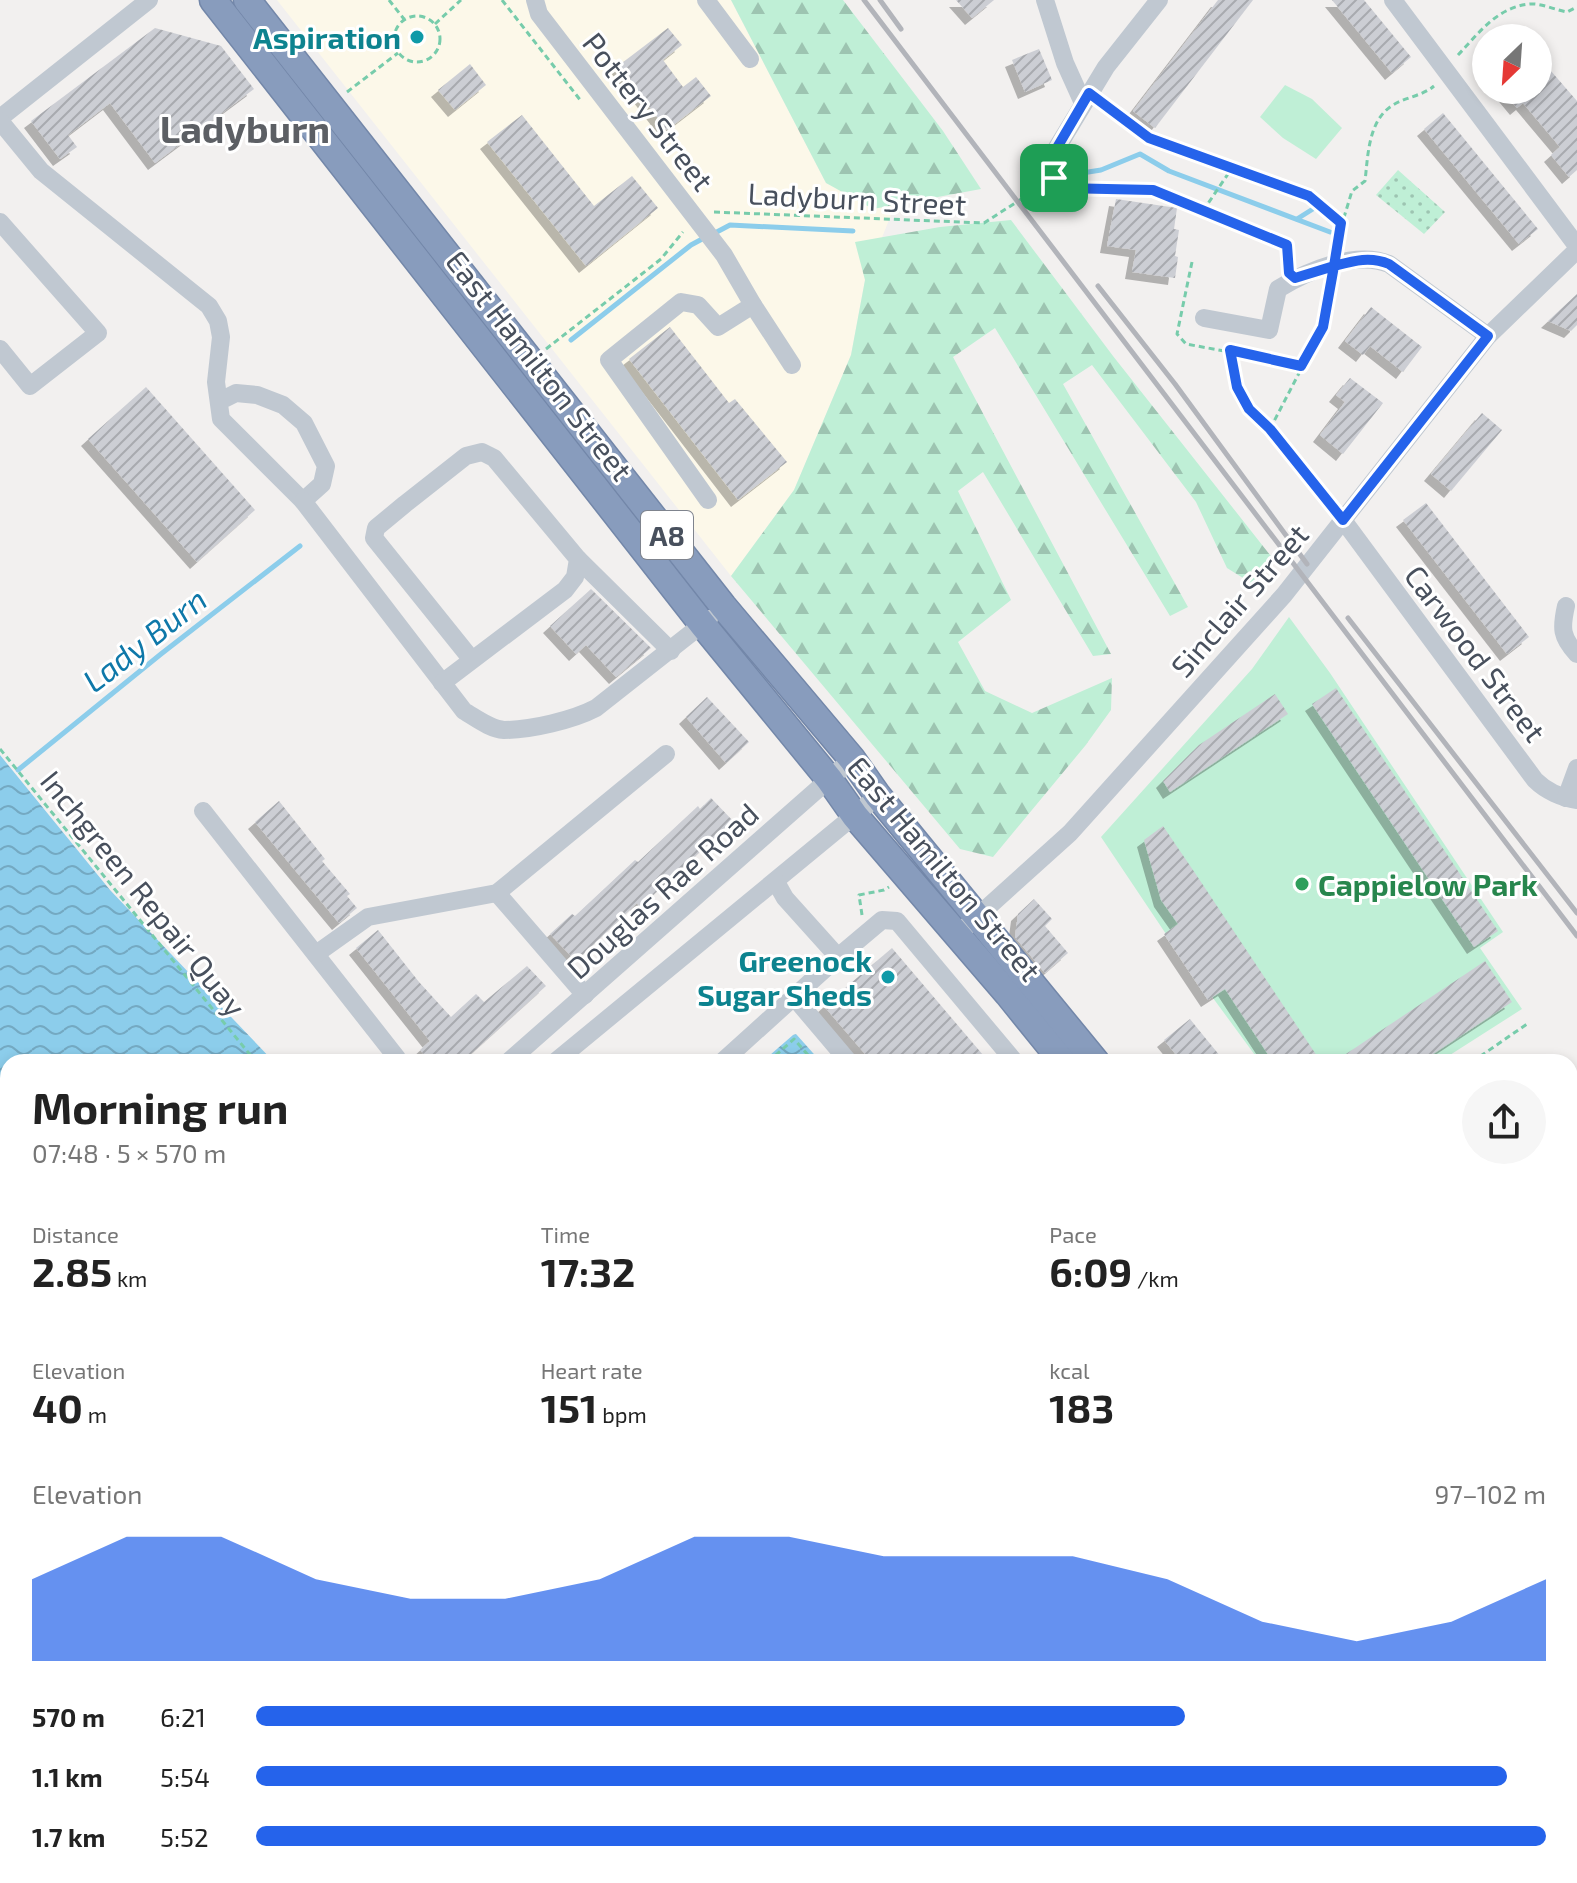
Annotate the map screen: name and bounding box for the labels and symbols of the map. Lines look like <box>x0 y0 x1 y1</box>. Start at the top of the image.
place label: Aspiration <box>253 19 401 55</box>
north arrow <box>1472 24 1552 104</box>
street label: Pottery Street <box>576 25 722 197</box>
marker: Aspiration <box>408 28 426 46</box>
district label: Ladyburn <box>160 105 330 151</box>
pin <box>1020 144 1088 212</box>
street label: Ladyburn Street <box>747 174 967 222</box>
street label: East Hamilton Street <box>439 243 641 487</box>
road number: A8 <box>641 511 693 559</box>
street label: Sinclair Street <box>1163 516 1315 684</box>
street label: Carwood Street <box>1398 558 1554 748</box>
water label: Lady Burn <box>75 579 214 700</box>
street label: East Hamilton Street <box>841 749 1049 987</box>
street label: Inchgreen Repair Quay <box>34 763 254 1023</box>
street label: Douglas Rae Road <box>559 795 765 985</box>
place label: Cappielow Park <box>1318 866 1538 902</box>
marker: Cappielow Park <box>1293 875 1311 893</box>
place label: Greenock Sugar Sheds <box>697 942 872 1012</box>
marker: Greenock Sugar Sheds <box>879 968 897 986</box>

